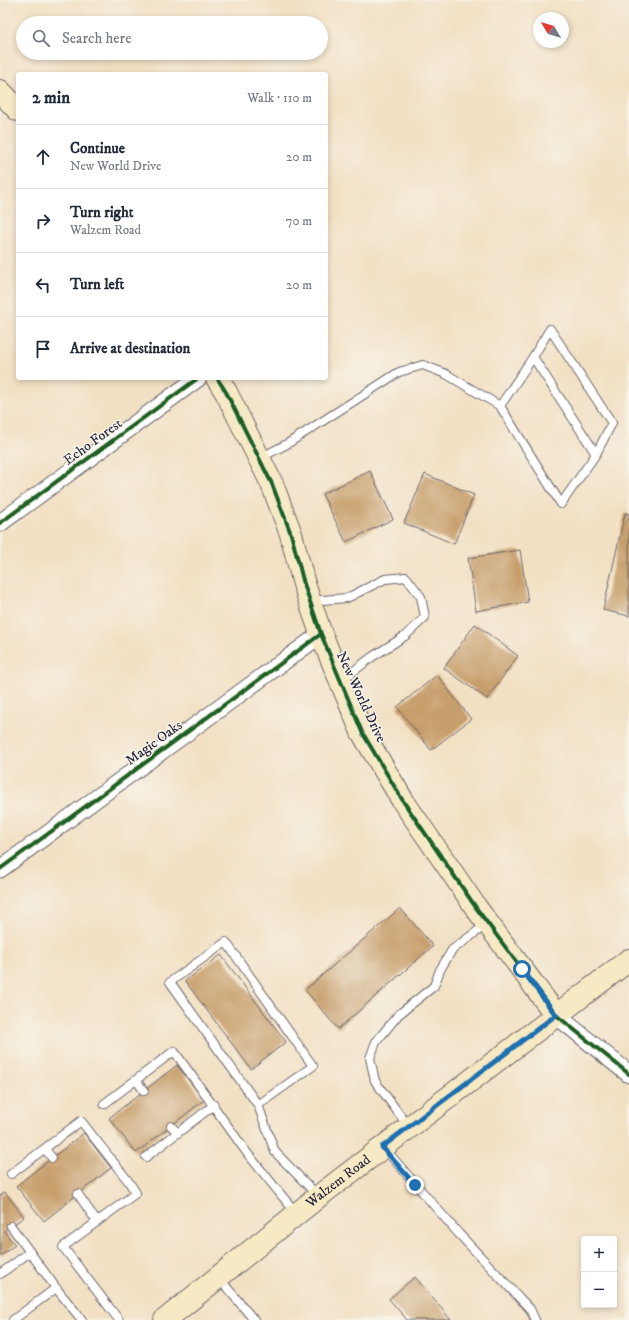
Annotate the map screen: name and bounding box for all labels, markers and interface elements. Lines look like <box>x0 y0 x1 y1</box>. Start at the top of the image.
north arrow <box>533 12 569 48</box>
search box <box>16 16 328 60</box>
icon: search <box>30 27 52 49</box>
text: Search here <box>62 29 131 48</box>
text: 2 min <box>32 87 70 109</box>
text: Walk · 110 m <box>247 90 312 106</box>
text: Continue <box>70 139 125 158</box>
icon: ahead <box>32 146 54 168</box>
text: 20 m <box>286 149 312 165</box>
text: New World Drive <box>70 158 161 174</box>
text: Turn right <box>70 203 133 222</box>
icon: right <box>32 210 54 232</box>
text: 70 m <box>286 213 312 229</box>
text: Walzem Road <box>70 222 141 238</box>
icon: left <box>32 274 54 296</box>
text: Turn left <box>70 275 124 294</box>
text: 20 m <box>286 277 312 293</box>
icon: arrive <box>32 338 54 360</box>
text: Arrive at destination <box>70 339 190 358</box>
street label: Echo Forest <box>60 414 126 469</box>
street label: New World Drive <box>332 649 390 746</box>
street label: Magic Oaks <box>122 716 186 770</box>
route start <box>513 960 531 978</box>
street label: Walzem Road <box>302 1151 374 1212</box>
route end <box>406 1176 424 1194</box>
map controls <box>581 1236 617 1308</box>
button: + <box>581 1236 617 1272</box>
button: − <box>581 1272 617 1308</box>

